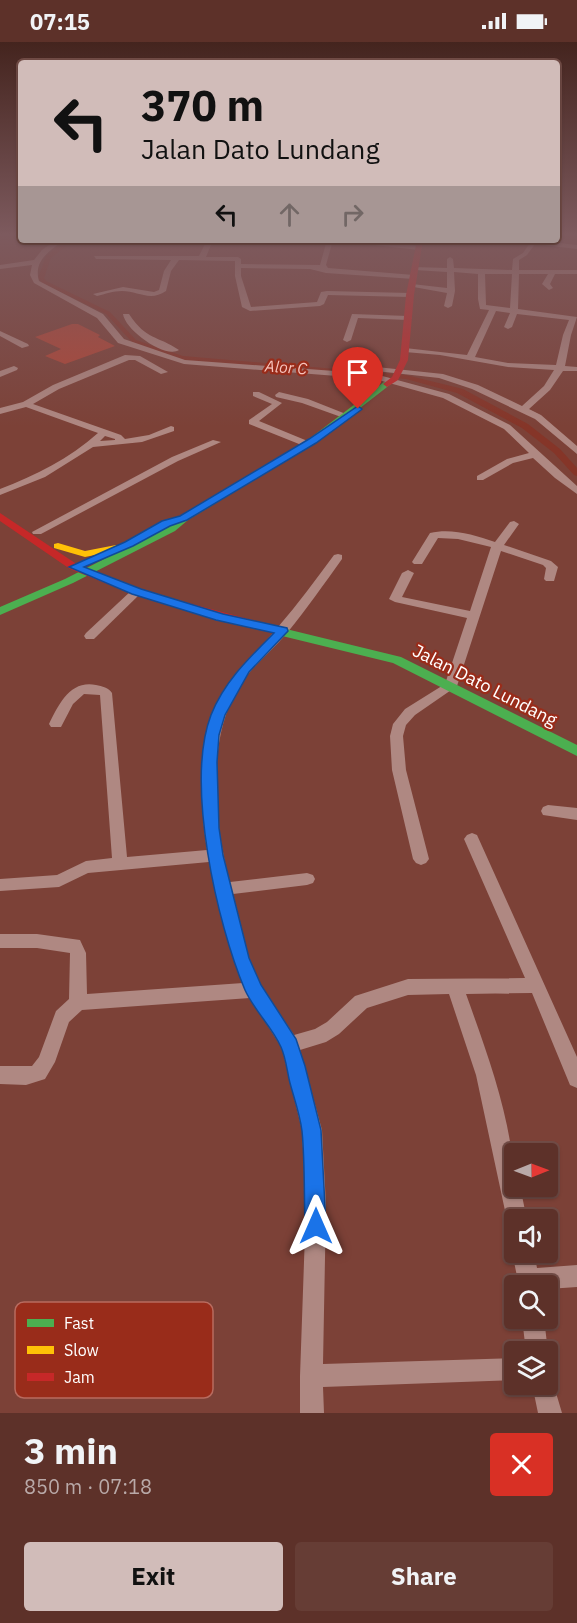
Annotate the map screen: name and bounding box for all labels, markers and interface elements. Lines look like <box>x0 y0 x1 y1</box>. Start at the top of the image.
text: 07:15 <box>30 7 90 36</box>
text: 370 m <box>141 78 264 133</box>
icon: left <box>42 84 120 162</box>
text: Jalan Dato Lundang <box>141 131 380 166</box>
icon: left <box>210 198 243 231</box>
icon: ahead <box>273 198 306 231</box>
icon: right <box>336 198 369 231</box>
pin <box>332 347 383 409</box>
water label: Alor C <box>263 355 308 378</box>
icon: arrive <box>341 356 374 389</box>
street label: Jalan Dato Lundang <box>409 639 562 732</box>
north arrow <box>504 1143 558 1197</box>
map controls <box>504 1143 558 1395</box>
position arrow <box>284 1194 348 1258</box>
button: sound <box>504 1209 558 1263</box>
button: search <box>504 1275 558 1329</box>
legend <box>15 1302 213 1398</box>
text: Fast <box>64 1313 94 1333</box>
text: Slow <box>64 1340 99 1360</box>
button: layers <box>504 1341 558 1395</box>
text: Jam <box>64 1367 95 1387</box>
text: 3 min <box>24 1427 118 1474</box>
button: close <box>490 1433 553 1496</box>
text: 850 m · 07:18 <box>24 1473 152 1500</box>
button: Exit <box>24 1542 283 1611</box>
button: Share <box>295 1542 553 1611</box>

